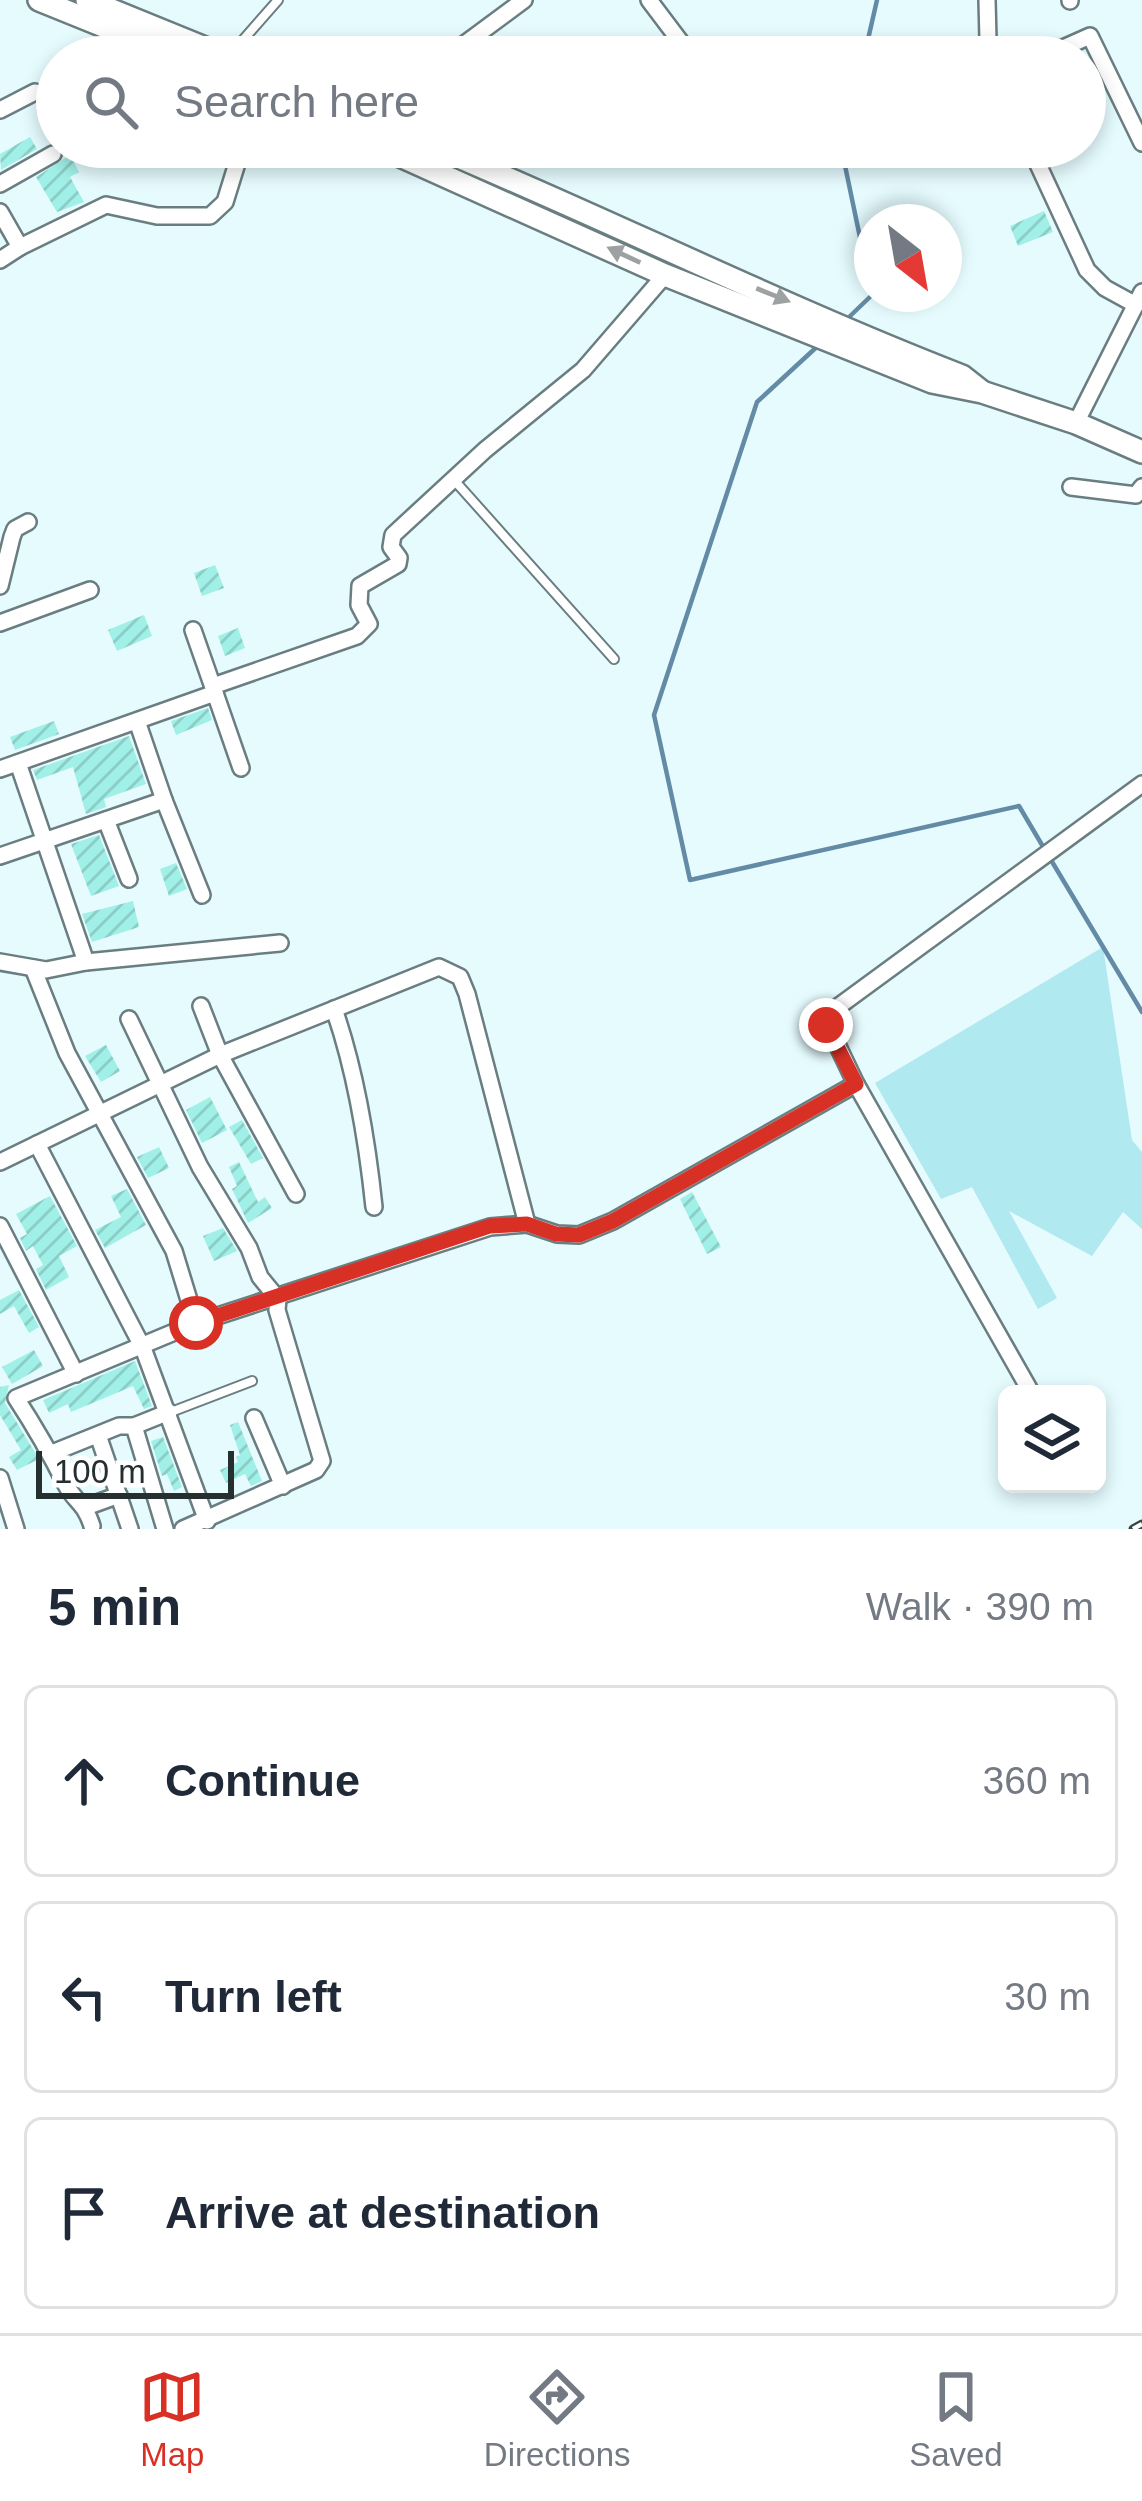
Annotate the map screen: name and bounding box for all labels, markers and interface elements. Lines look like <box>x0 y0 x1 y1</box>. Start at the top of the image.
search box <box>36 36 1106 168</box>
icon: search <box>78 69 144 135</box>
text: Search here <box>174 76 419 127</box>
north arrow <box>854 204 962 312</box>
one-way arrow <box>606 245 641 265</box>
one-way arrow <box>755 286 791 305</box>
route end <box>799 998 853 1052</box>
route start <box>169 1296 223 1350</box>
map controls <box>998 1385 1106 1493</box>
button: layers <box>998 1385 1106 1493</box>
scale bar <box>36 1445 234 1498</box>
text: 100 m <box>54 1453 146 1490</box>
text: 5 min <box>48 1579 181 1636</box>
text: Walk · 390 m <box>866 1585 1094 1628</box>
icon: ahead <box>51 1748 117 1814</box>
text: Continue <box>165 1755 360 1806</box>
text: 360 m <box>983 1759 1091 1802</box>
icon: left <box>51 1964 117 2030</box>
text: Turn left <box>165 1971 342 2022</box>
text: 30 m <box>1004 1975 1091 2018</box>
icon: arrive <box>51 2180 117 2246</box>
text: Arrive at destination <box>165 2187 600 2238</box>
tab: Map <box>139 2364 205 2474</box>
tab: Directions <box>484 2364 631 2474</box>
tab: Saved <box>909 2364 1003 2474</box>

